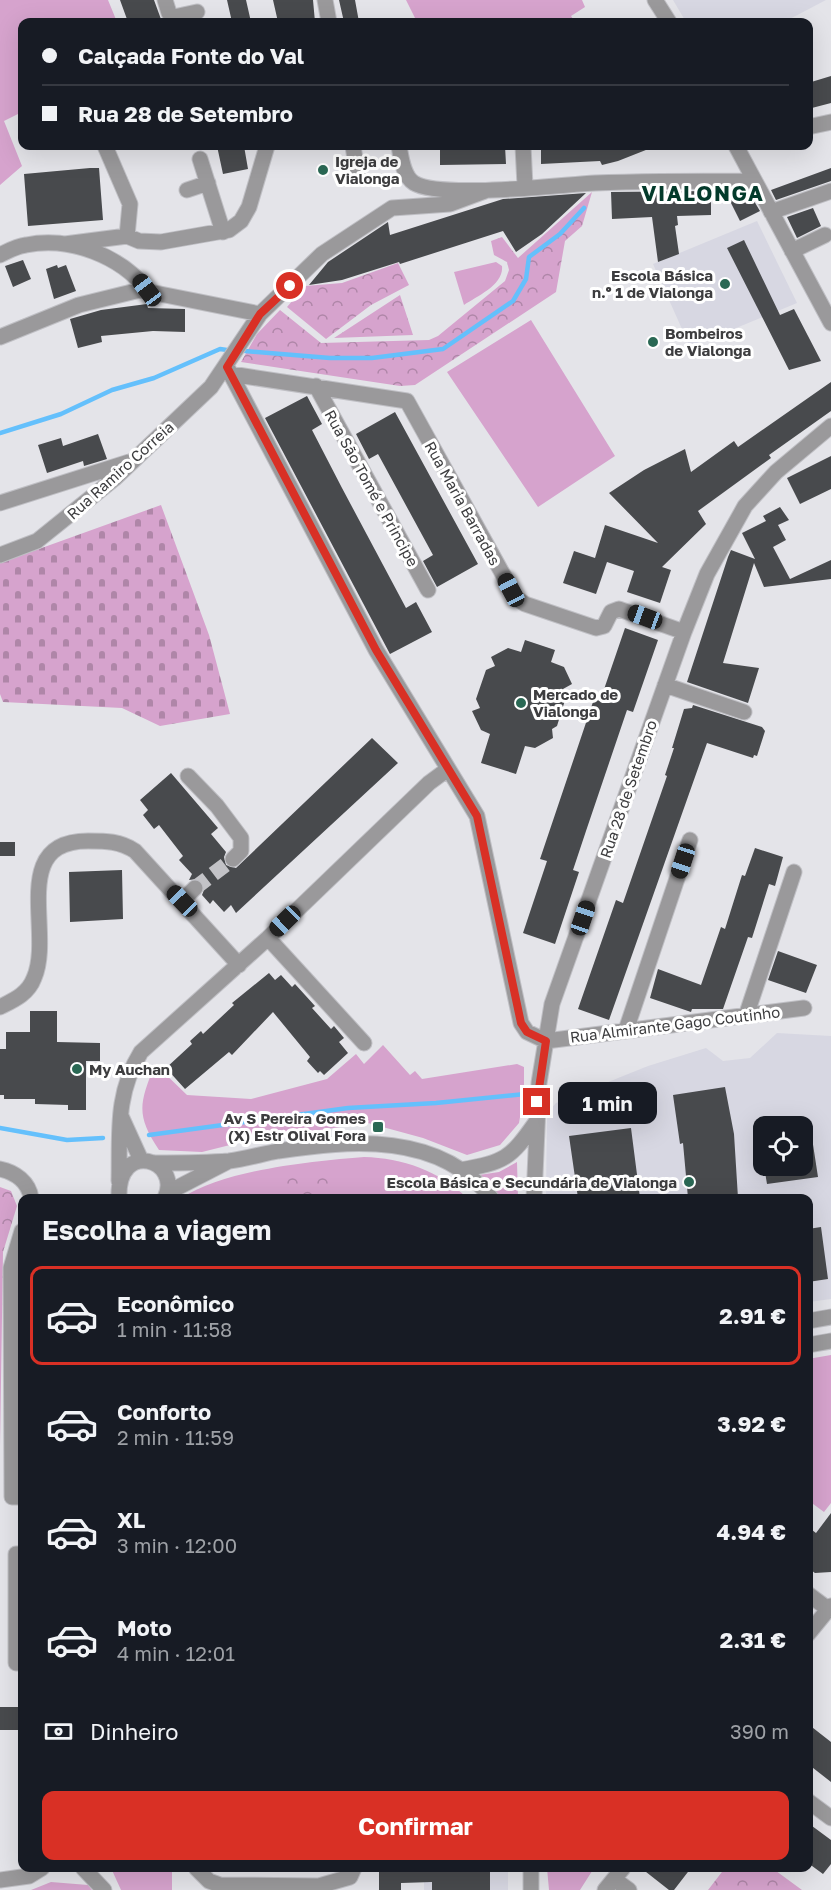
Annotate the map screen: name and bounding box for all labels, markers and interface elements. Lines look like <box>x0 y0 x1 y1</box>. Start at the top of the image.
text: Calçada Fonte do Val <box>78 42 304 69</box>
text: Rua 28 de Setembro <box>78 100 293 127</box>
place label: Igreja de Vialonga <box>335 152 400 187</box>
marker: Igreja de Vialonga <box>316 163 330 177</box>
district label: VIALONGA <box>642 180 764 206</box>
place label: Escola Básica n.º 1 de Vialonga <box>592 266 713 301</box>
car <box>129 270 165 310</box>
route start <box>276 272 303 299</box>
marker: Escola Básica n.º 1 de Vialonga <box>718 277 732 291</box>
place label: Bombeiros de Vialonga <box>665 324 752 359</box>
marker: Bombeiros de Vialonga <box>646 335 660 349</box>
street label: Rua São Tomé e Principe <box>321 407 423 570</box>
street label: Rua Ramiro Correia <box>63 417 177 523</box>
street label: Rua Maria Barradas <box>421 438 505 568</box>
car <box>495 570 527 610</box>
car <box>625 602 665 632</box>
place label: Mercado de Vialonga <box>533 685 618 720</box>
marker: Mercado de Vialonga <box>514 696 528 710</box>
street label: Rua 28 de Setembro <box>596 718 660 860</box>
car <box>669 841 697 881</box>
car <box>163 882 201 920</box>
car <box>569 898 597 938</box>
car <box>266 902 304 940</box>
street label: Rua Almirante Gago Coutinho <box>569 1002 781 1046</box>
place label: My Auchan <box>89 1060 170 1078</box>
marker: My Auchan <box>70 1062 84 1076</box>
callout: 1 min <box>558 1081 657 1123</box>
route end <box>523 1088 550 1115</box>
text: 1 min <box>582 1091 633 1115</box>
place label: Av S Pereira Gomes (X) Estr Olival Fora <box>224 1109 366 1144</box>
map controls <box>753 1116 813 1176</box>
button: locate <box>753 1116 813 1176</box>
marker: Av S Pereira Gomes (X) Estr Olival Fora <box>371 1120 385 1134</box>
place label: Escola Básica e Secundária de Vialonga <box>387 1173 677 1191</box>
marker: Escola Básica e Secundária de Vialonga <box>682 1175 696 1189</box>
text: Escolha a viagem <box>42 1214 271 1246</box>
icon: car <box>45 1289 99 1343</box>
text: Econômico <box>117 1290 234 1317</box>
text: 2.91 € <box>719 1302 786 1329</box>
text: 1 min · 11:58 <box>117 1317 232 1341</box>
icon: car <box>45 1397 99 1451</box>
text: Conforto <box>117 1398 211 1425</box>
text: 3.92 € <box>717 1410 786 1437</box>
text: 2 min · 11:59 <box>117 1425 234 1449</box>
icon: car <box>45 1505 99 1559</box>
text: XL <box>117 1506 145 1533</box>
text: 4.94 € <box>716 1518 786 1545</box>
text: 3 min · 12:00 <box>117 1533 237 1557</box>
icon: car <box>45 1613 99 1667</box>
text: Moto <box>117 1614 172 1641</box>
text: 2.31 € <box>720 1626 786 1653</box>
text: 4 min · 12:01 <box>117 1641 235 1665</box>
icon: cash <box>42 1715 75 1748</box>
text: Dinheiro <box>90 1718 179 1745</box>
text: 390 m <box>730 1719 789 1743</box>
button: Confirmar <box>42 1791 789 1860</box>

